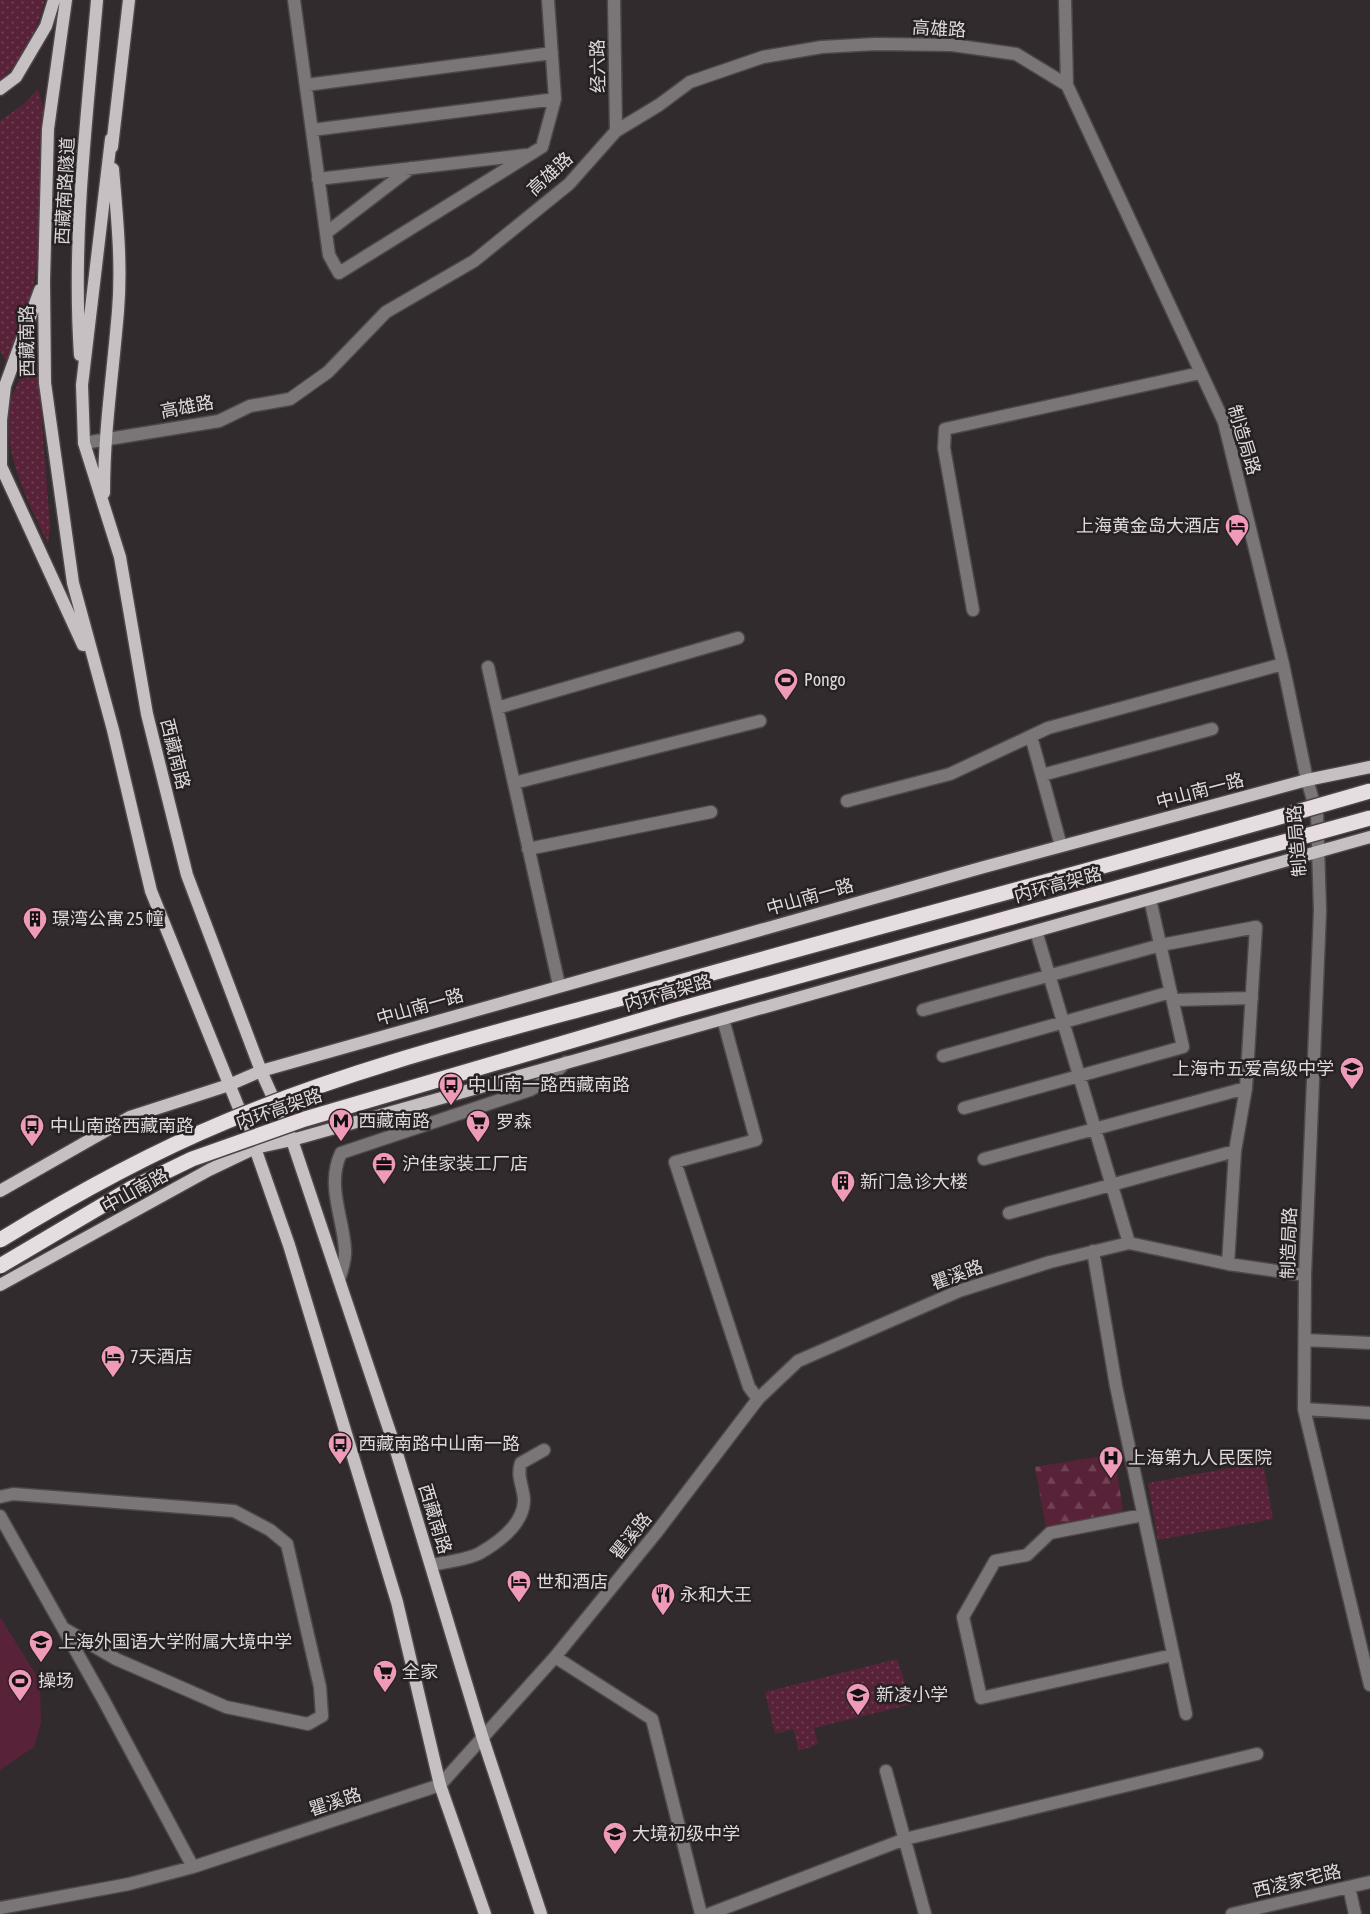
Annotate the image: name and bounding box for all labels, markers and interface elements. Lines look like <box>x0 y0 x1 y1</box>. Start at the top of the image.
street label: 高雄路 <box>912 17 967 40</box>
street label: 经六路 <box>587 39 608 93</box>
street label: 西藏南路隧道 <box>51 136 78 245</box>
street label: 高雄路 <box>523 148 577 200</box>
street label: 西藏南路 <box>15 305 38 377</box>
street label: 高雄路 <box>158 391 215 422</box>
street label: 制造局路 <box>1224 402 1265 477</box>
hotel icon: 上海黄金岛大酒店 <box>1224 513 1250 547</box>
place label: 上海黄金岛大酒店 <box>1076 515 1220 536</box>
sports icon: Pongo <box>773 667 799 701</box>
place label: Pongo <box>804 669 846 690</box>
street label: 西藏南路 <box>157 716 194 791</box>
street label: 中山南一路 <box>1154 769 1246 812</box>
street label: 制造局路 <box>1283 804 1310 878</box>
street label: 内环高架路 <box>1012 863 1104 906</box>
street label: 中山南一路 <box>764 874 856 919</box>
building icon: 璟湾公寓 25 幢 <box>22 906 48 940</box>
place label: 璟湾公寓 25 幢 <box>52 908 164 929</box>
street label: 内环高架路 <box>622 970 714 1015</box>
street label: 中山南一路 <box>374 984 466 1029</box>
school or university icon: 上海市五爱高级中学 <box>1339 1056 1365 1090</box>
place label: 上海市五爱高级中学 <box>1172 1058 1334 1079</box>
bus stop icon: 中山南一路西藏南路 <box>438 1072 464 1106</box>
place label: 中山南一路西藏南路 <box>468 1074 630 1095</box>
street label: 内环高架路 <box>233 1084 325 1133</box>
metro station icon: 西藏南路 <box>328 1108 354 1142</box>
supermarket icon: 罗森 <box>465 1109 491 1143</box>
place label: 西藏南路 <box>358 1110 430 1131</box>
place label: 罗森 <box>496 1111 532 1132</box>
bus stop icon: 中山南路西藏南路 <box>19 1113 45 1147</box>
place label: 中山南路西藏南路 <box>50 1115 194 1136</box>
office icon: 沪佳家装工厂店 <box>371 1151 397 1185</box>
place label: 沪佳家装工厂店 <box>402 1153 528 1174</box>
street label: 中山南路 <box>98 1164 171 1217</box>
building icon: 新门急诊大楼 <box>830 1169 856 1203</box>
place label: 新门急诊大楼 <box>860 1171 968 1192</box>
street label: 制造局路 <box>1277 1207 1300 1279</box>
street label: 瞿溪路 <box>928 1255 986 1294</box>
hotel icon: 7天酒店 <box>100 1344 126 1378</box>
place label: 7天酒店 <box>130 1346 192 1367</box>
bus stop icon: 西藏南路中山南一路 <box>327 1431 353 1465</box>
place label: 西藏南路中山南一路 <box>358 1433 520 1454</box>
hospital icon: 上海第九人民医院 <box>1098 1445 1124 1479</box>
place label: 上海第九人民医院 <box>1128 1447 1272 1468</box>
street label: 西藏南路 <box>415 1481 456 1556</box>
street label: 瞿溪路 <box>605 1508 656 1563</box>
hotel icon: 世和酒店 <box>506 1569 532 1603</box>
place label: 世和酒店 <box>536 1571 608 1592</box>
restaurant icon: 永和大王 <box>650 1582 676 1616</box>
place label: 永和大王 <box>680 1584 752 1605</box>
school or university icon: 上海外国语大学附属大境中学 <box>28 1629 54 1663</box>
place label: 上海外国语大学附属大境中学 <box>58 1631 292 1652</box>
supermarket icon: 全家 <box>372 1659 398 1693</box>
place label: 全家 <box>402 1661 438 1682</box>
sports icon: 操场 <box>7 1668 33 1702</box>
place label: 操场 <box>38 1670 74 1691</box>
school or university icon: 新凌小学 <box>845 1682 871 1716</box>
place label: 新凌小学 <box>876 1684 948 1705</box>
street label: 瞿溪路 <box>306 1783 364 1820</box>
school or university icon: 大境初级中学 <box>602 1821 628 1855</box>
place label: 大境初级中学 <box>632 1823 740 1844</box>
street label: 西凌家宅路 <box>1251 1860 1343 1901</box>

